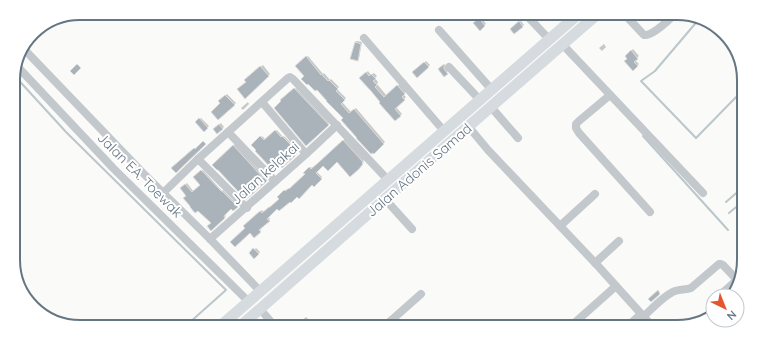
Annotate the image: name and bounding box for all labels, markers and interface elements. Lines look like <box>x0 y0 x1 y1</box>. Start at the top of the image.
street label: Jalan Adonis Samad <box>363 119 475 221</box>
street label: Jalan EA. Toewak <box>94 129 186 221</box>
street label: Jalan kelakai <box>227 138 303 208</box>
north arrow <box>705 288 745 328</box>
text: N <box>724 307 740 323</box>

